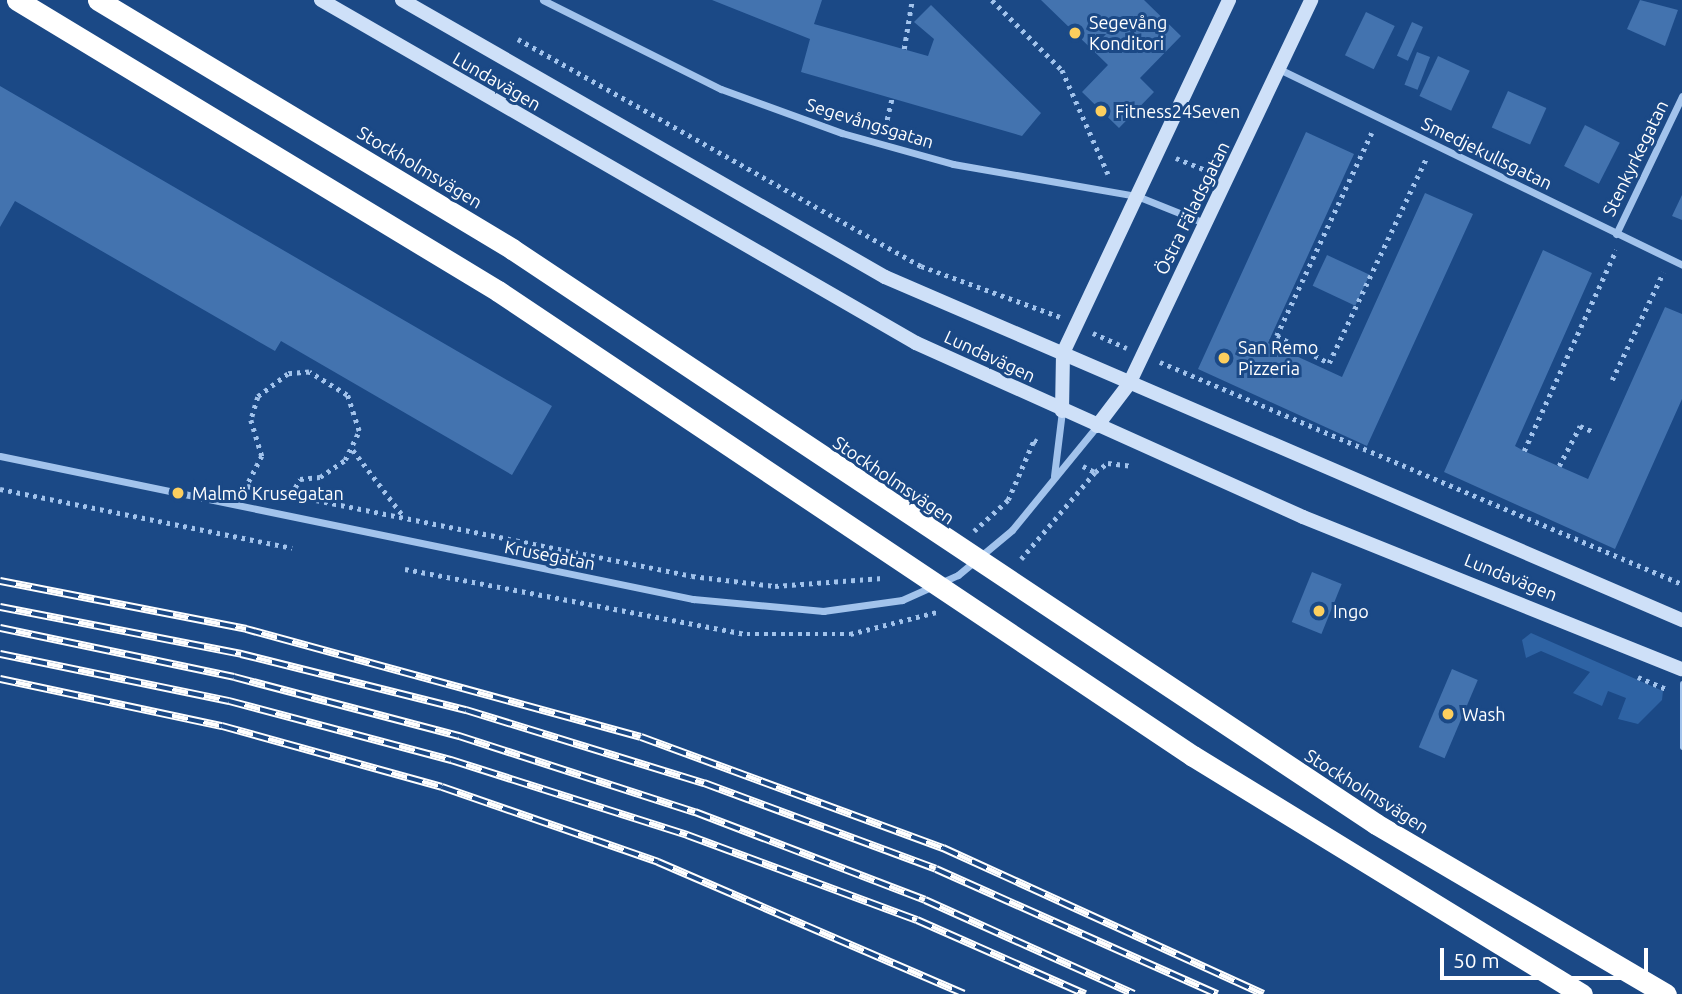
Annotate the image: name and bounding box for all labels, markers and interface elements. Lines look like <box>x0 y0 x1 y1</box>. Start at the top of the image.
place label: Segevång Konditori <box>1089 12 1167 54</box>
marker: Segevång Konditori <box>1067 25 1083 41</box>
street label: Lundavägen <box>449 47 545 115</box>
street label: Segevångsgatan <box>804 93 936 153</box>
street label: Stenkyrkegatan <box>1598 97 1672 219</box>
place label: Fitness24Seven <box>1115 100 1240 122</box>
marker: Fitness24Seven <box>1093 103 1109 119</box>
street label: Smedjekullsgatan <box>1418 112 1556 194</box>
street label: Stockholmsvägen <box>354 121 486 213</box>
street label: Östra Fäladsgatan <box>1150 138 1234 278</box>
street label: Lundavägen <box>941 325 1039 387</box>
place label: San Remo Pizzeria <box>1238 337 1318 380</box>
marker: San Remo Pizzeria <box>1216 350 1232 366</box>
street label: Stockholmsvägen <box>829 431 959 529</box>
place label: Malmö Krusegatan <box>192 482 344 504</box>
marker: Malmö Krusegatan <box>170 485 186 501</box>
street label: Krusegatan <box>503 536 597 574</box>
street label: Lundavägen <box>1461 549 1561 605</box>
place label: Ingo <box>1333 600 1369 622</box>
marker: Ingo <box>1311 603 1327 619</box>
place label: Wash <box>1462 703 1506 725</box>
marker: Wash <box>1440 706 1456 722</box>
street label: Stockholmsvägen <box>1301 744 1433 838</box>
scale bar <box>1444 934 1652 978</box>
text: 50 m <box>1453 948 1500 972</box>

